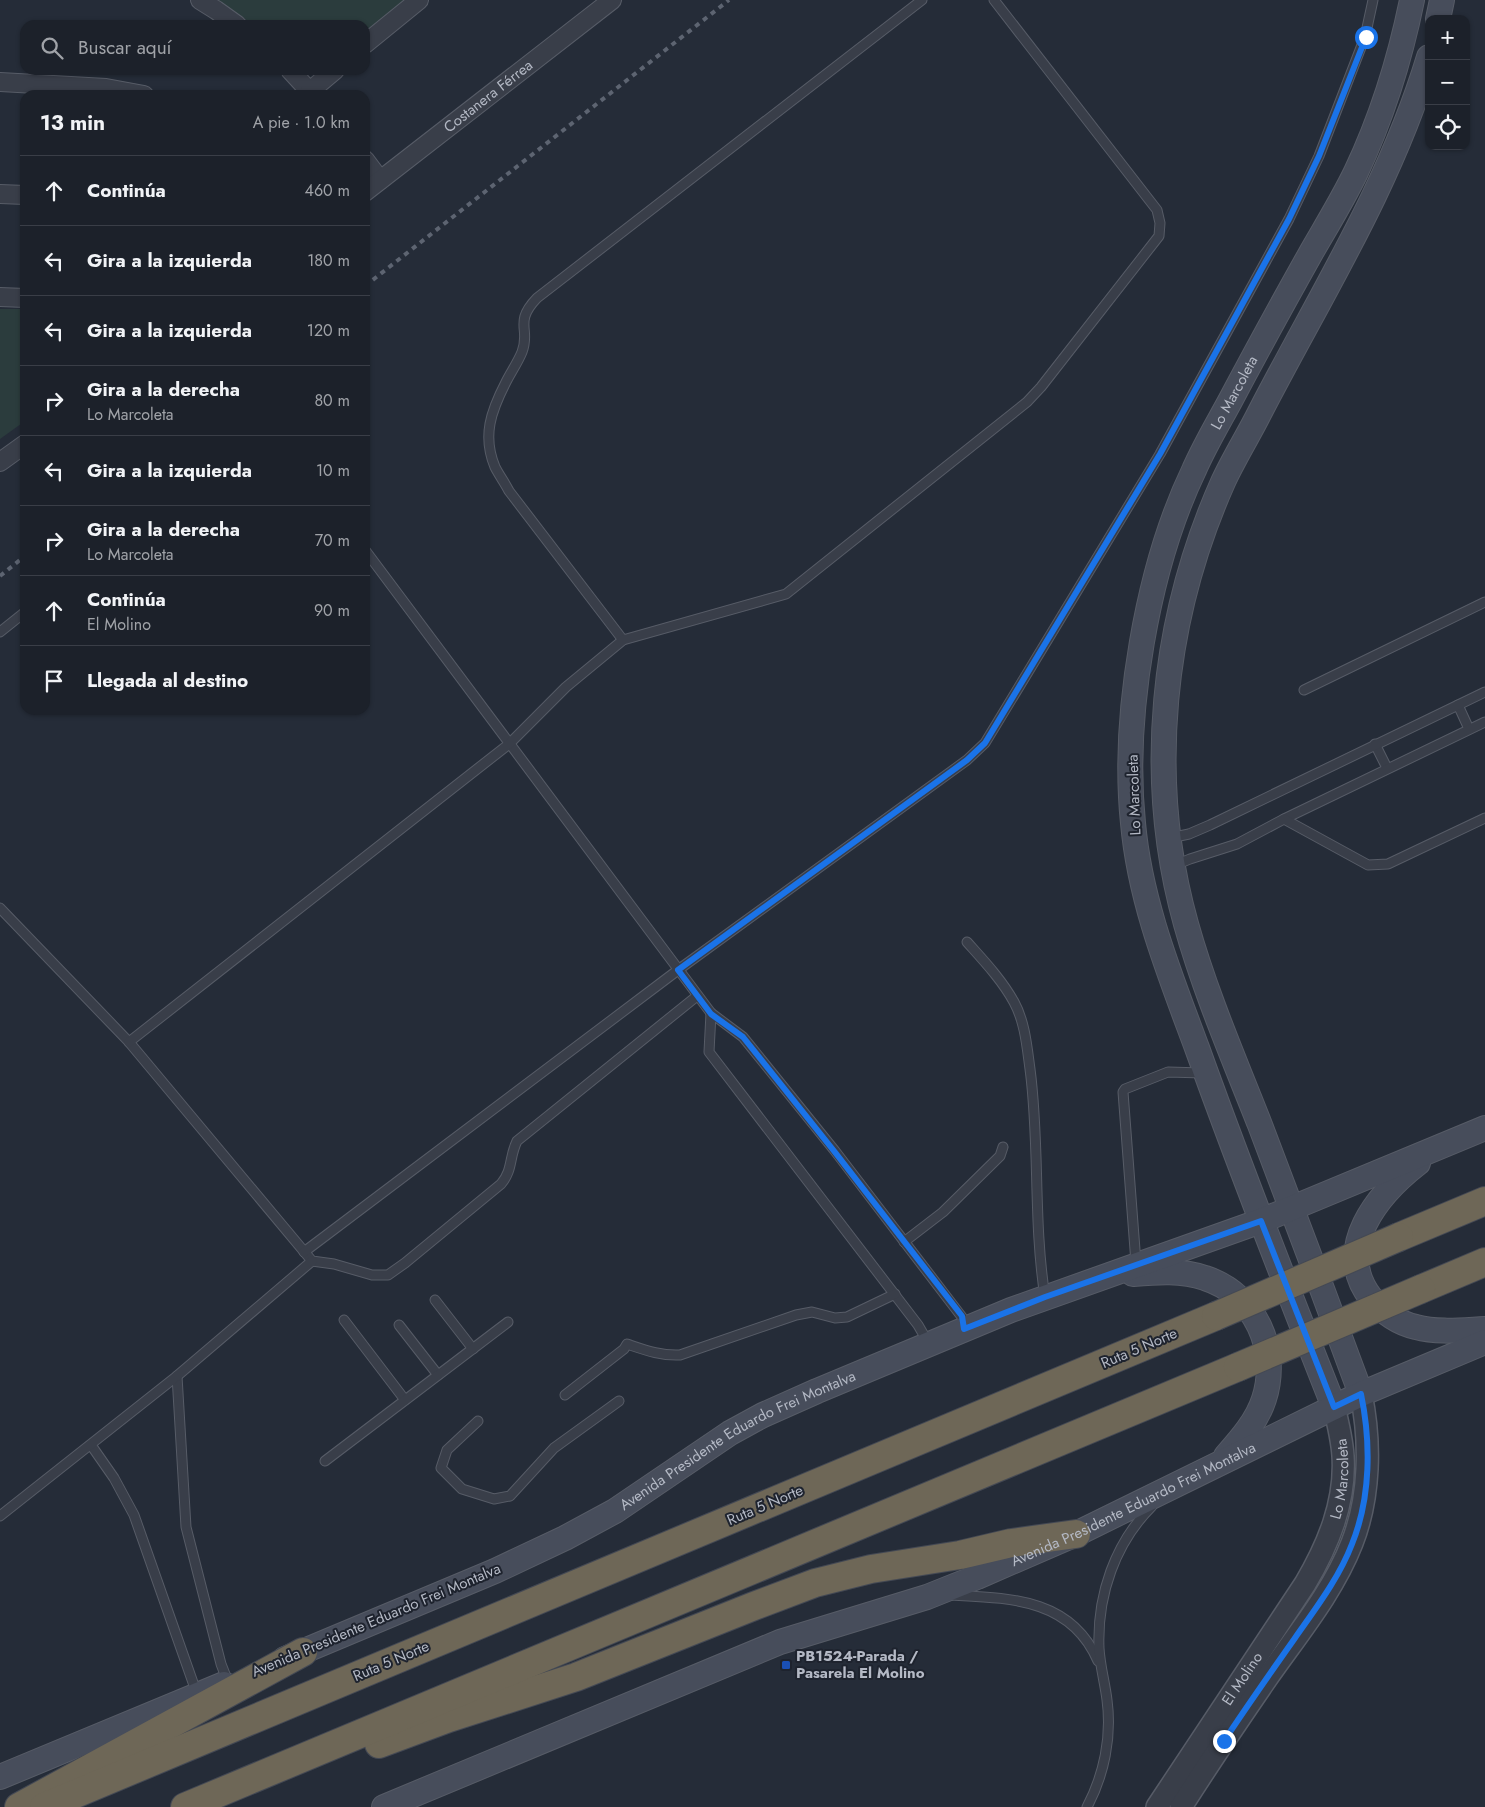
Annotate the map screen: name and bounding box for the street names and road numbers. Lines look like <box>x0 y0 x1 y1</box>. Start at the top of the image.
street label: Costanera Férrea <box>439 55 537 138</box>
street label: Lo Marcoleta <box>1205 352 1263 434</box>
street label: Lo Marcoleta <box>1122 754 1146 836</box>
street label: Ruta 5 Norte <box>1097 1322 1181 1374</box>
street label: Avenida Presidente Eduardo Frei Montalva <box>615 1365 859 1516</box>
street label: Avenida Presidente Eduardo Frei Montalva <box>1007 1436 1259 1572</box>
street label: Lo Marcoleta <box>1324 1437 1354 1522</box>
street label: Ruta 5 Norte <box>723 1479 807 1531</box>
street label: Avenida Presidente Eduardo Frei Montalva <box>248 1557 504 1683</box>
street label: Ruta 5 Norte <box>349 1635 433 1687</box>
street label: El Molino <box>1216 1648 1268 1710</box>

